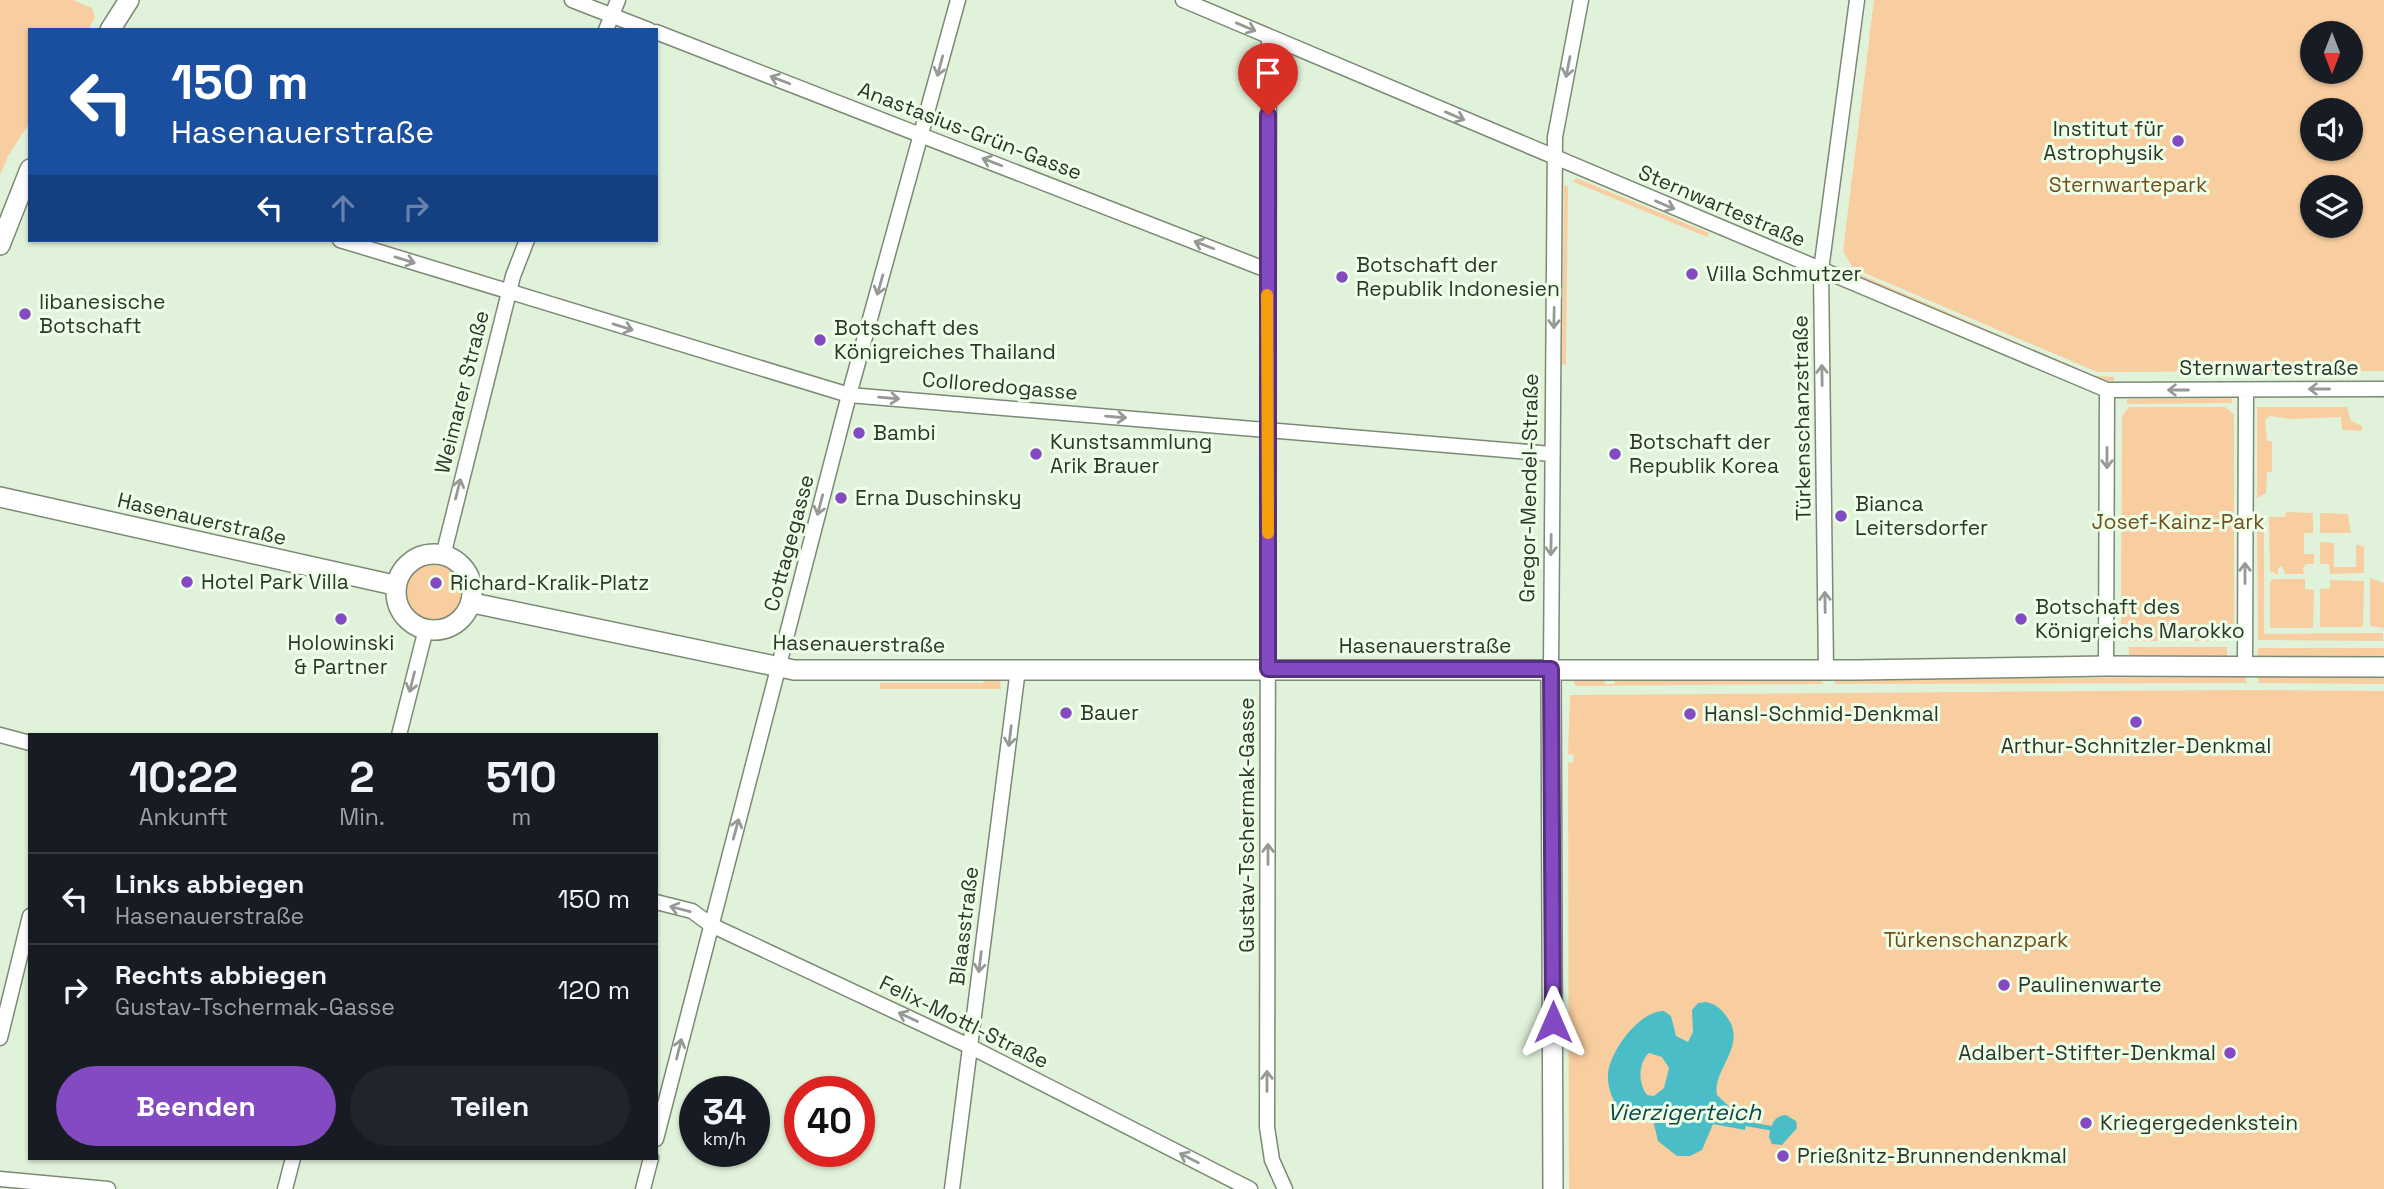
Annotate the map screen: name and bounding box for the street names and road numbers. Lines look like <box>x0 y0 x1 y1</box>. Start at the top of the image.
street label: Anastasius-Grün-Gasse <box>854 75 1086 186</box>
street label: Sternwartestraße <box>1634 158 1810 253</box>
street label: Weimarer Straße <box>428 308 495 476</box>
street label: Türkenschanzstraße <box>1786 315 1817 521</box>
street label: Sternwartestraße <box>2179 354 2359 381</box>
street label: Colloredogasse <box>921 365 1079 406</box>
street label: Gregor-Mendel-Straße <box>1513 373 1544 603</box>
street label: Cottagegasse <box>757 471 820 614</box>
street label: Hasenauerstraße <box>115 486 289 551</box>
street label: Hasenauerstraße <box>772 628 946 659</box>
street label: Hasenauerstraße <box>1339 632 1511 659</box>
street label: Gustav-Tschermak-Gasse <box>1233 697 1260 953</box>
street label: Blaasstraße <box>943 865 984 987</box>
street label: Felix-Mottl-Straße <box>875 969 1053 1074</box>

